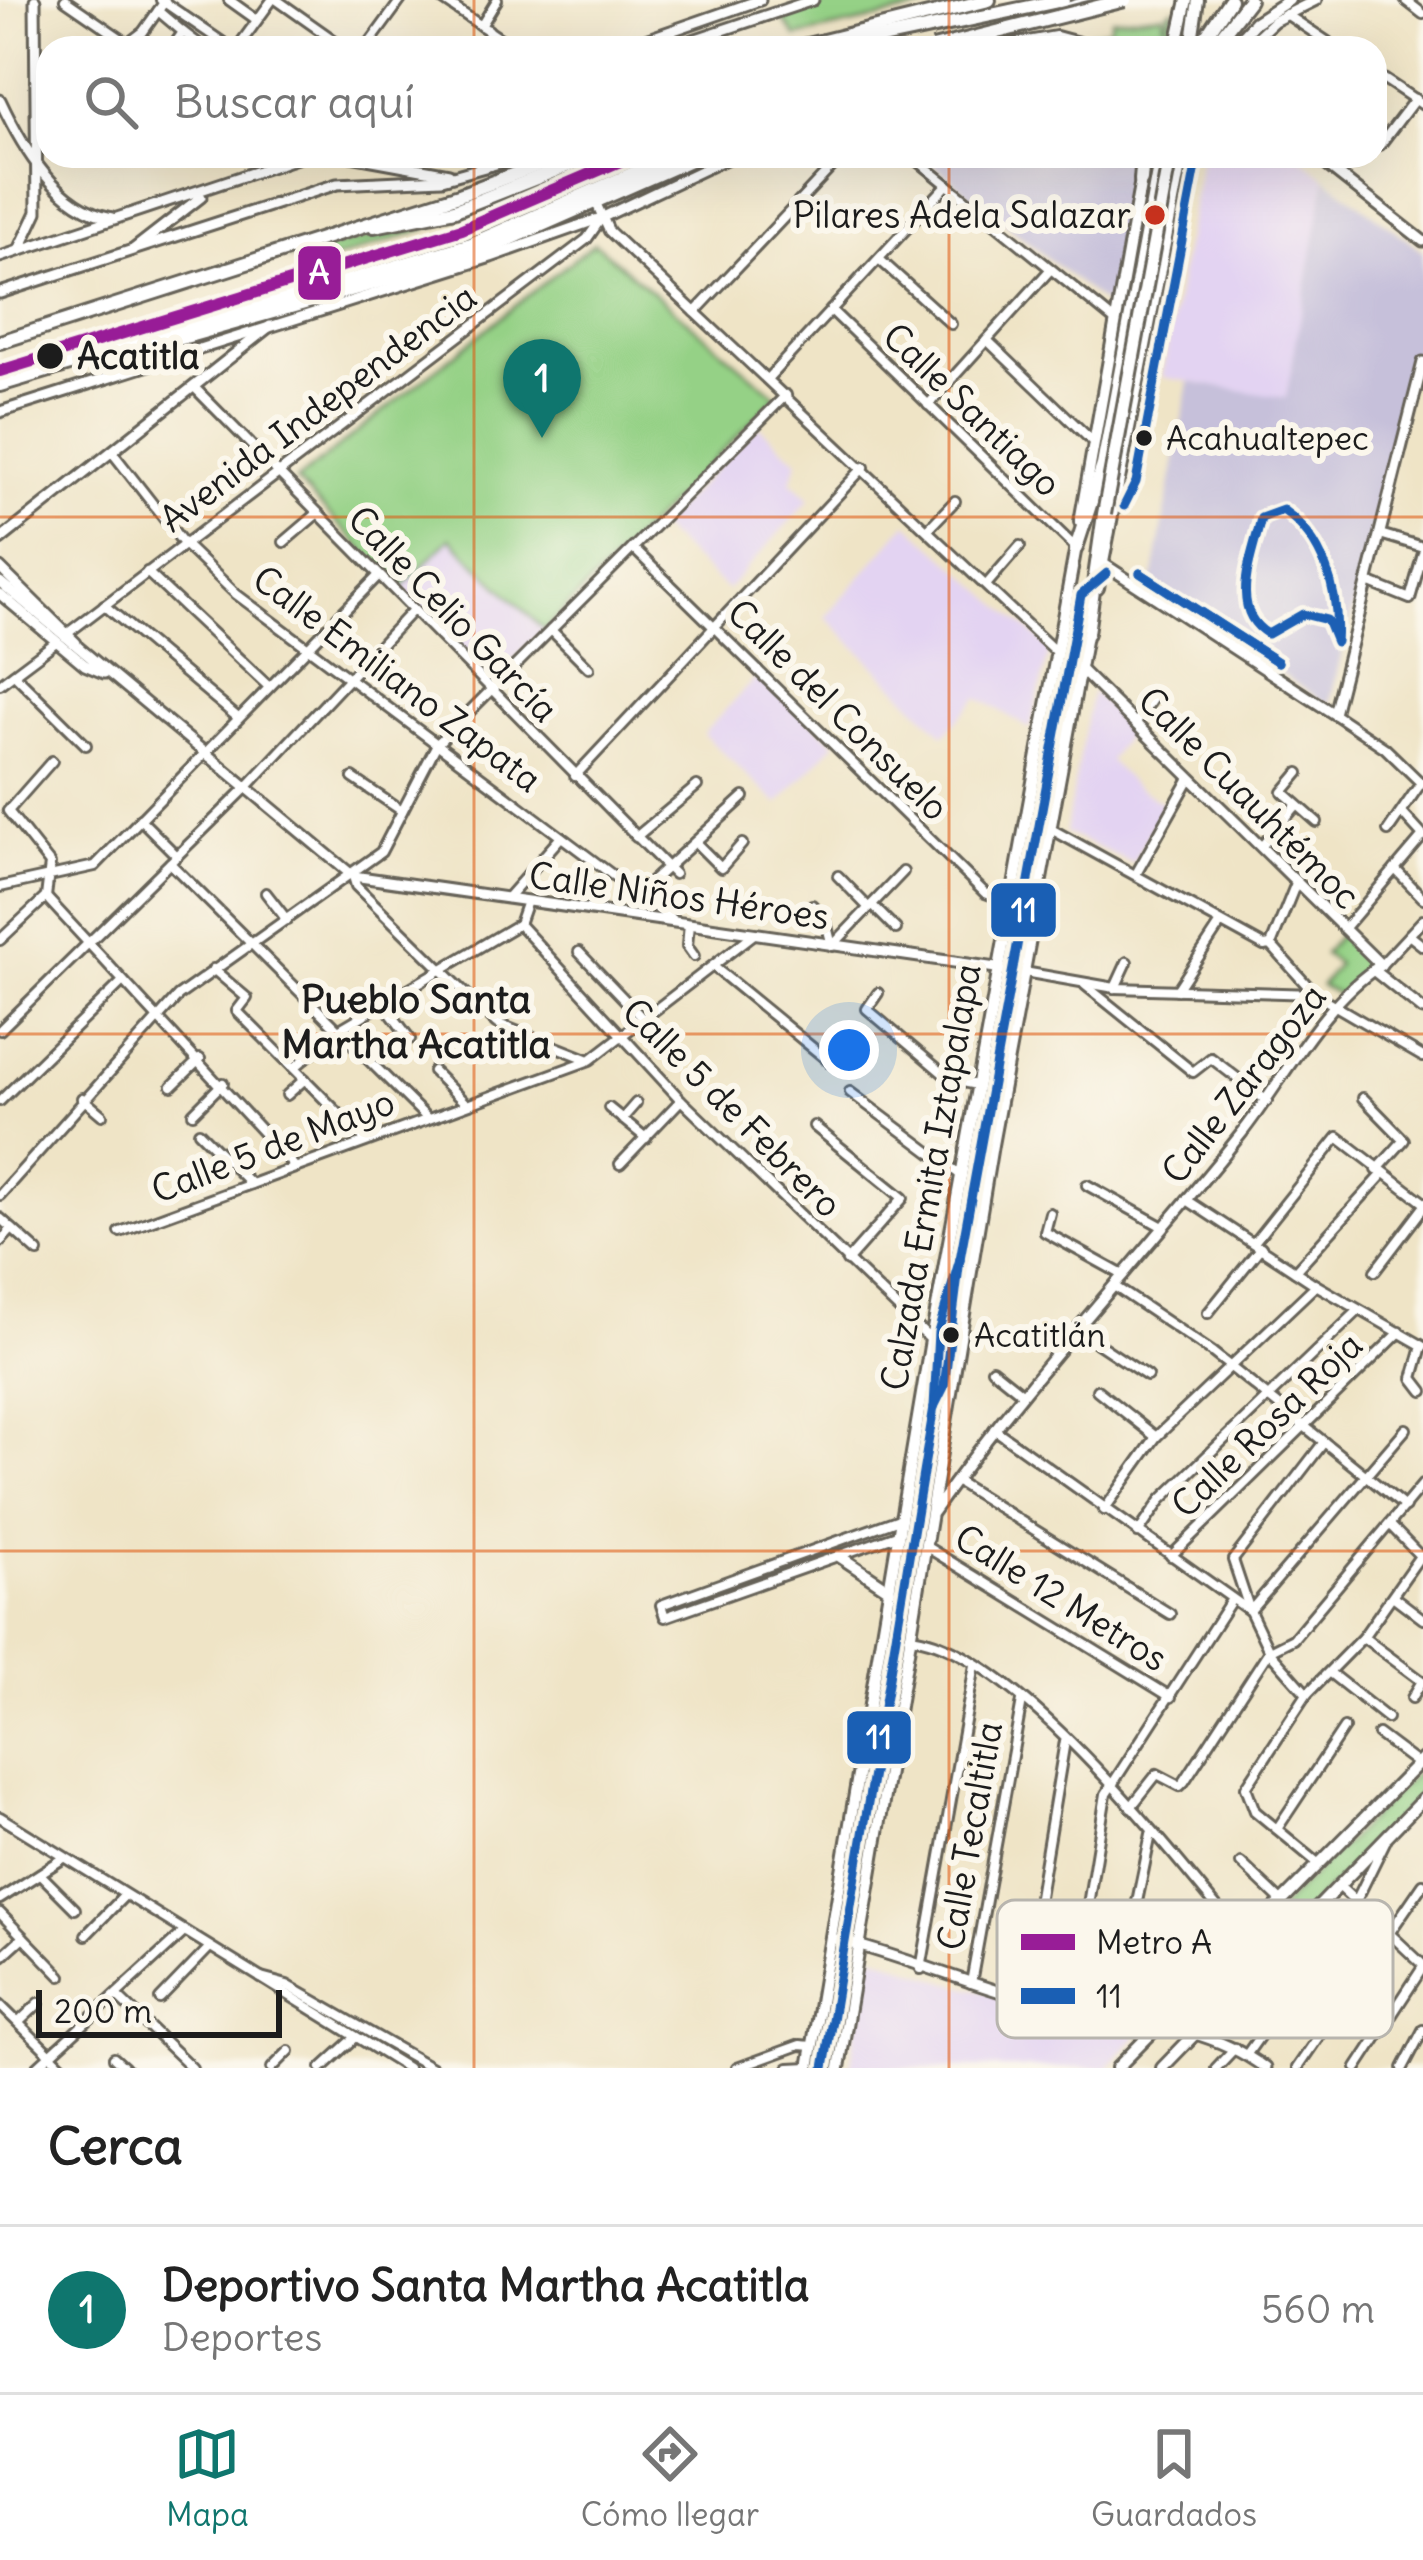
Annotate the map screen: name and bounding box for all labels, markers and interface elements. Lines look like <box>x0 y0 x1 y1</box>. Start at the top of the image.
search box <box>36 36 1387 168</box>
icon: search <box>78 69 144 135</box>
text: Buscar aquí <box>174 74 414 130</box>
place label: Pilares Adela Salazar <box>793 193 1131 238</box>
marker: Pilares Adela Salazar <box>1142 202 1168 228</box>
line badge: A <box>296 244 343 302</box>
text: A <box>308 251 330 293</box>
street label: Avenida Independencia <box>151 274 485 542</box>
street label: Calle Santiago <box>874 314 1070 506</box>
place label: Acatitla <box>77 334 200 379</box>
pin: 1 <box>503 339 581 438</box>
marker: Acatitla <box>34 340 66 372</box>
place label: Acahualtepec <box>1166 417 1369 459</box>
marker: Acahualtepec <box>1133 427 1155 449</box>
street label: Calle Celio García <box>339 497 567 731</box>
street label: Calle Emiliano Zapata <box>244 556 550 802</box>
street label: Calle del Consuelo <box>718 590 958 830</box>
street label: Calle Cuauhtémoc <box>1129 678 1369 918</box>
street label: Calle Niños Héroes <box>526 853 832 939</box>
line badge: 11 <box>989 881 1058 939</box>
text: 11 <box>1011 889 1037 931</box>
street label: Calzada Ermita Iztapalapa <box>871 960 991 1394</box>
district label: Pueblo Santa Martha Acatitla <box>281 975 551 1069</box>
street label: Calle Zaragoza <box>1152 975 1336 1193</box>
street label: Calle 5 de Febrero <box>613 989 851 1227</box>
your location <box>819 1020 879 1080</box>
street label: Calle 5 de Mayo <box>145 1079 401 1213</box>
place label: Acatitlán <box>974 1314 1106 1356</box>
street label: Calle Rosa Roja <box>1162 1323 1372 1527</box>
marker: Acatitlán <box>940 1324 962 1346</box>
street label: Calle 12 Metros <box>946 1515 1176 1681</box>
line badge: 11 <box>845 1709 913 1766</box>
text: 11 <box>866 1716 892 1758</box>
street label: Calle Tecaltitla <box>928 1718 1012 1954</box>
legend <box>997 1900 1393 2038</box>
text: Metro A <box>1096 1921 1212 1963</box>
text: 11 <box>1096 1975 1122 2017</box>
scale bar <box>36 1984 282 2037</box>
text: 200 m <box>54 1990 152 2032</box>
text: Cerca <box>48 2114 183 2178</box>
text: Deportivo Santa Martha Acatitla <box>162 2257 810 2313</box>
text: 1 <box>79 2285 95 2334</box>
text: 560 m <box>1261 2285 1375 2334</box>
text: Deportes <box>162 2313 322 2362</box>
tab: Mapa <box>166 2421 249 2535</box>
tab: Cómo llegar <box>581 2421 759 2535</box>
tab: Guardados <box>1091 2421 1257 2535</box>

